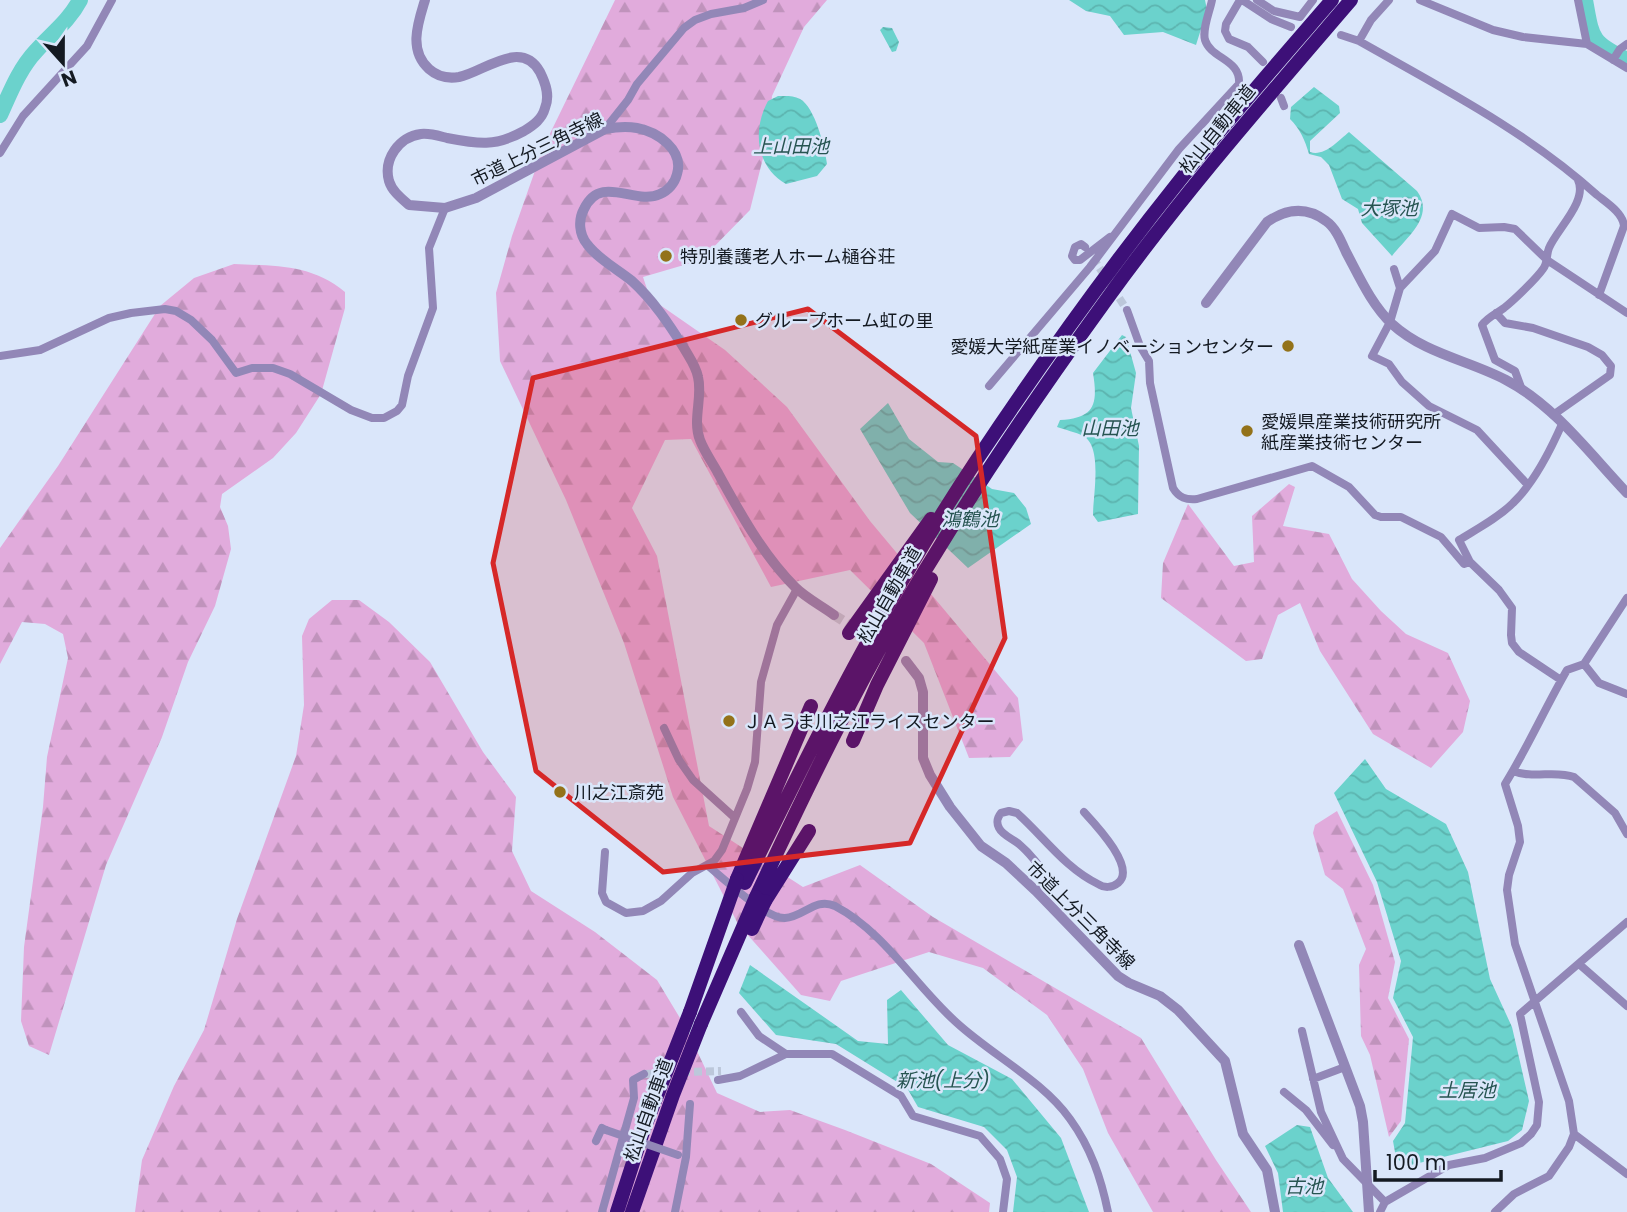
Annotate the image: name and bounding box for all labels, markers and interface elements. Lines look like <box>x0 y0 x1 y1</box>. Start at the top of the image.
north arrow <box>28 28 98 98</box>
text: N <box>57 63 80 94</box>
street label: 松山自動車道 <box>1173 79 1261 179</box>
street label: 市道上分三角寺線 <box>467 106 607 192</box>
water label: 上山田池 <box>753 133 831 160</box>
water label: 大塚池 <box>1360 195 1419 222</box>
place label: 特別養護老人ホーム樋谷荘 <box>680 244 895 269</box>
marker: 特別養護老人ホーム樋谷荘 <box>658 248 674 264</box>
place label: グループホーム虹の里 <box>755 308 933 333</box>
marker: グループホーム虹の里 <box>733 312 749 328</box>
place label: 愛媛大学紙産業イノベーションセンター <box>950 334 1274 359</box>
marker: 愛媛大学紙産業イノベーションセンター <box>1280 338 1296 354</box>
place label: 愛媛県産業技術研究所 紙産業技術センター <box>1261 409 1441 455</box>
water label: 山田池 <box>1081 415 1140 442</box>
marker: 愛媛県産業技術研究所 紙産業技術センター <box>1239 423 1255 439</box>
water label: 鴻鶴池 <box>941 506 1000 533</box>
street label: 松山自動車道 <box>851 542 927 648</box>
place label: ＪＡうま川之江ライスセンター <box>743 709 994 734</box>
marker: ＪＡうま川之江ライスセンター <box>721 713 737 729</box>
place label: 川之江斎苑 <box>574 780 664 805</box>
marker: 川之江斎苑 <box>552 784 568 800</box>
street label: 市道上分三角寺線 <box>1021 855 1141 975</box>
street label: 松山自動車道 <box>618 1055 678 1165</box>
water label: 新池(上分) <box>896 1067 990 1094</box>
water label: 土居池 <box>1438 1077 1497 1104</box>
scale bar <box>1375 1138 1501 1182</box>
text: 100 m <box>1386 1148 1446 1177</box>
water label: 古池 <box>1285 1173 1325 1200</box>

